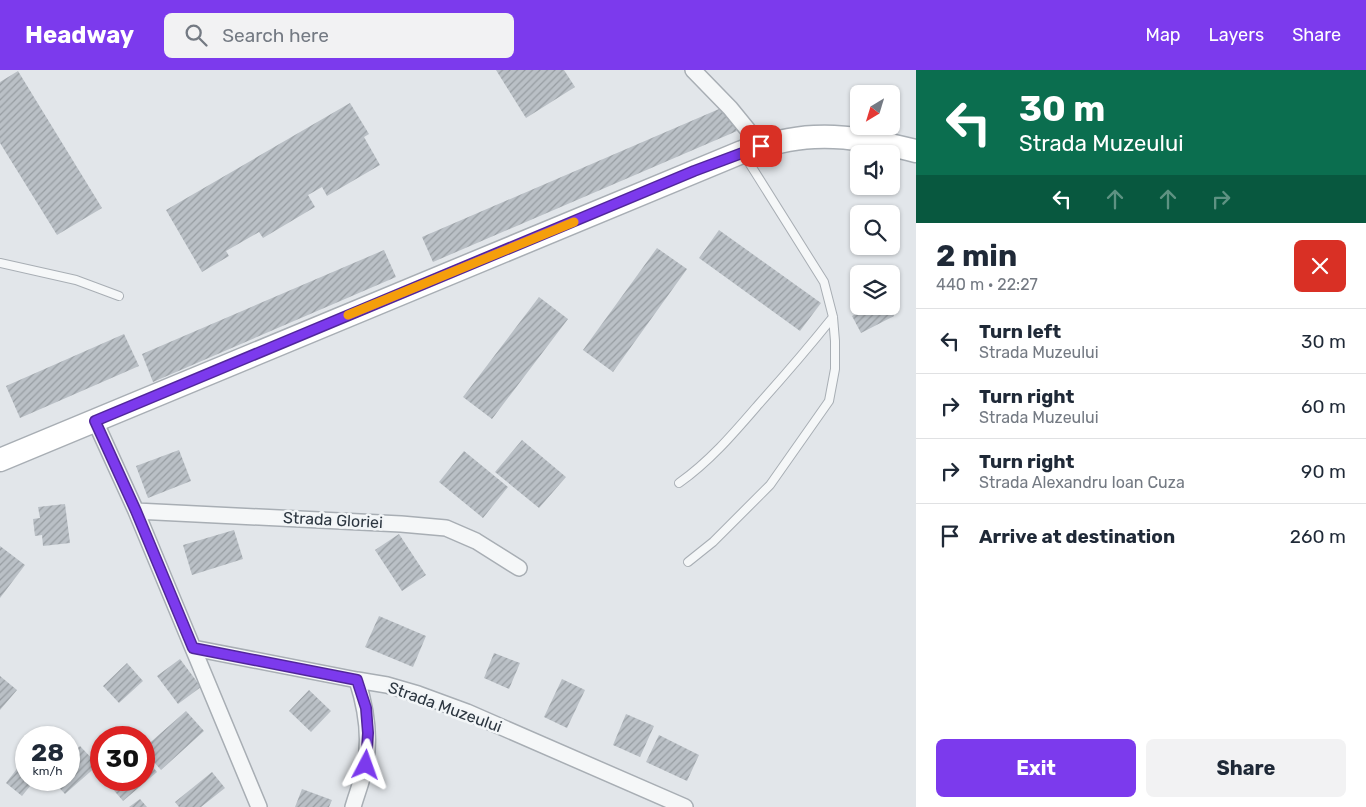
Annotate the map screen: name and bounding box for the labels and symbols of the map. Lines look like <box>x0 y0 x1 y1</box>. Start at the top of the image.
north arrow <box>850 85 900 135</box>
pin <box>740 125 782 167</box>
street label: Strada Gloriei <box>283 508 383 532</box>
street label: Strada Muzeului <box>386 678 504 736</box>
speed limit sign: 30 <box>90 726 155 791</box>
position arrow <box>339 738 391 790</box>

